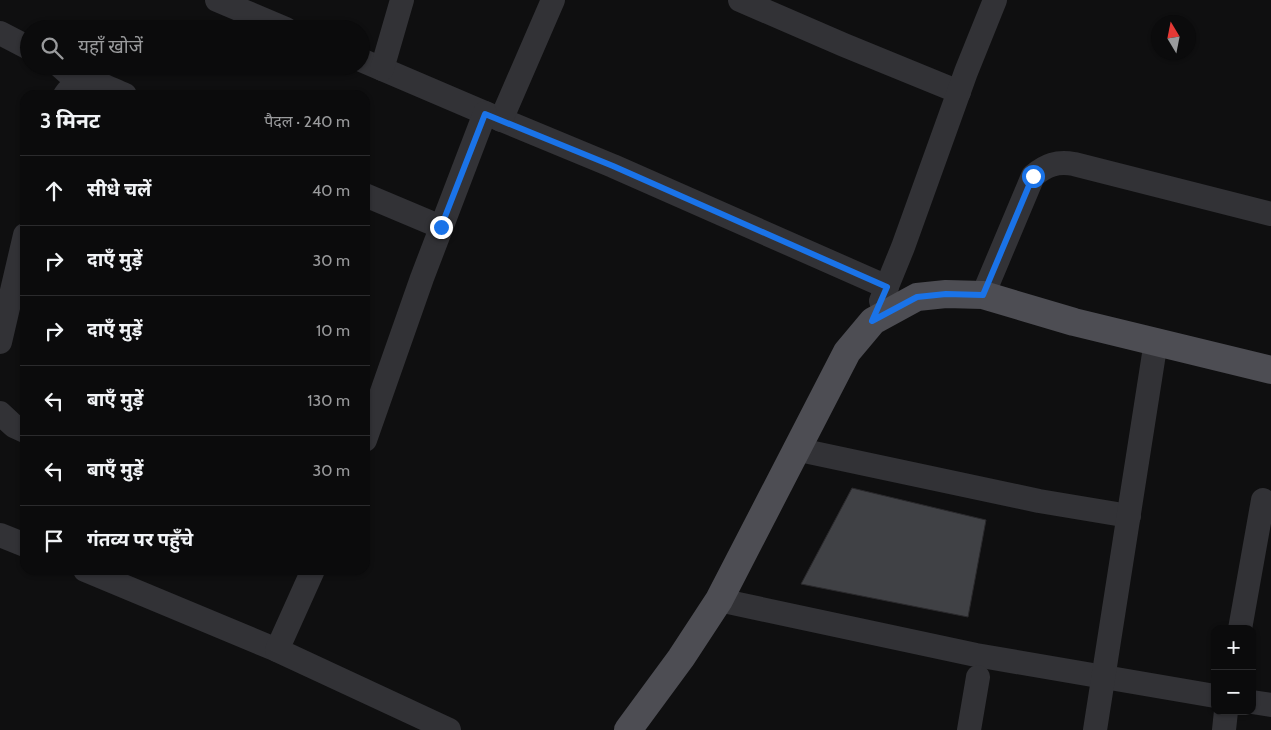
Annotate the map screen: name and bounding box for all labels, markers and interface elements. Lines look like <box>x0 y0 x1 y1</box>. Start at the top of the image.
north arrow <box>1151 15 1196 60</box>
search box <box>20 20 370 75</box>
icon: search <box>38 34 66 62</box>
text: यहाँ खोजें <box>78 35 143 58</box>
text: 3 मिनट <box>40 108 100 133</box>
text: पैदल · 240 m <box>264 112 350 131</box>
route start <box>1022 165 1045 188</box>
icon: ahead <box>40 177 68 205</box>
text: सीधे चलें <box>87 178 151 201</box>
text: 40 m <box>312 181 350 200</box>
route end <box>430 216 453 239</box>
icon: right <box>40 247 68 275</box>
text: दाएँ मुड़ें <box>87 248 142 271</box>
text: 30 m <box>313 251 350 270</box>
icon: right <box>40 317 68 345</box>
text: दाएँ मुड़ें <box>87 318 142 341</box>
text: 10 m <box>316 321 350 340</box>
icon: left <box>40 387 68 415</box>
text: बाएँ मुड़ें <box>87 388 143 411</box>
text: 130 m <box>307 391 350 410</box>
icon: left <box>40 457 68 485</box>
text: बाएँ मुड़ें <box>87 458 143 481</box>
text: 30 m <box>313 461 350 480</box>
icon: arrive <box>40 527 68 555</box>
text: गंतव्य पर पहुँचे <box>87 528 193 551</box>
map controls <box>1211 625 1256 715</box>
button: + <box>1211 625 1256 670</box>
button: − <box>1211 670 1256 715</box>

